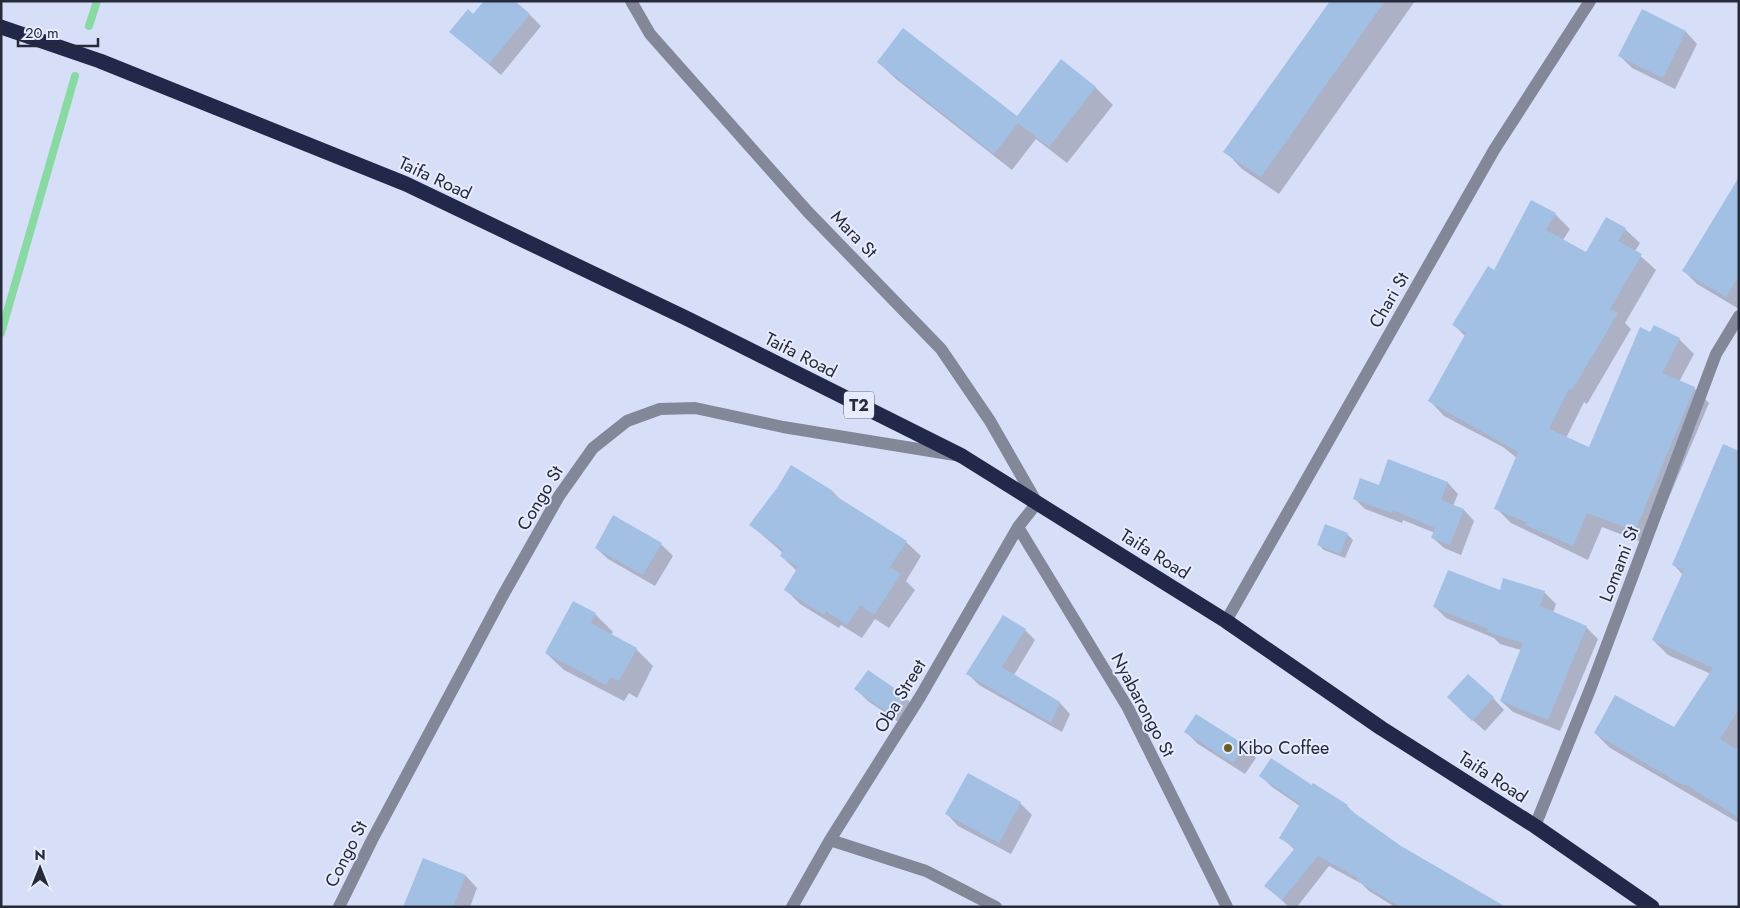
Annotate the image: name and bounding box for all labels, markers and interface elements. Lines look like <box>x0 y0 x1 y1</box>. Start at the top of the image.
scale bar <box>18 15 98 47</box>
text: 20 m <box>25 22 59 44</box>
street label: Taifa Road <box>394 150 476 206</box>
street label: Mara St <box>825 204 884 264</box>
street label: Chari St <box>1363 267 1416 333</box>
street label: Taifa Road <box>760 326 842 384</box>
road number: T2 <box>844 392 874 418</box>
street label: Congo St <box>511 460 570 535</box>
street label: Taifa Road <box>1115 522 1195 586</box>
street label: Lomami St <box>1593 522 1646 606</box>
street label: Nyabarongo St <box>1105 648 1182 762</box>
street label: Oba Street <box>868 654 932 738</box>
place label: Kibo Coffee <box>1238 735 1329 761</box>
marker: Kibo Coffee <box>1222 742 1234 754</box>
street label: Taifa Road <box>1453 745 1533 809</box>
street label: Congo St <box>318 816 374 892</box>
north arrow <box>15 843 65 893</box>
text: N <box>34 845 46 865</box>

